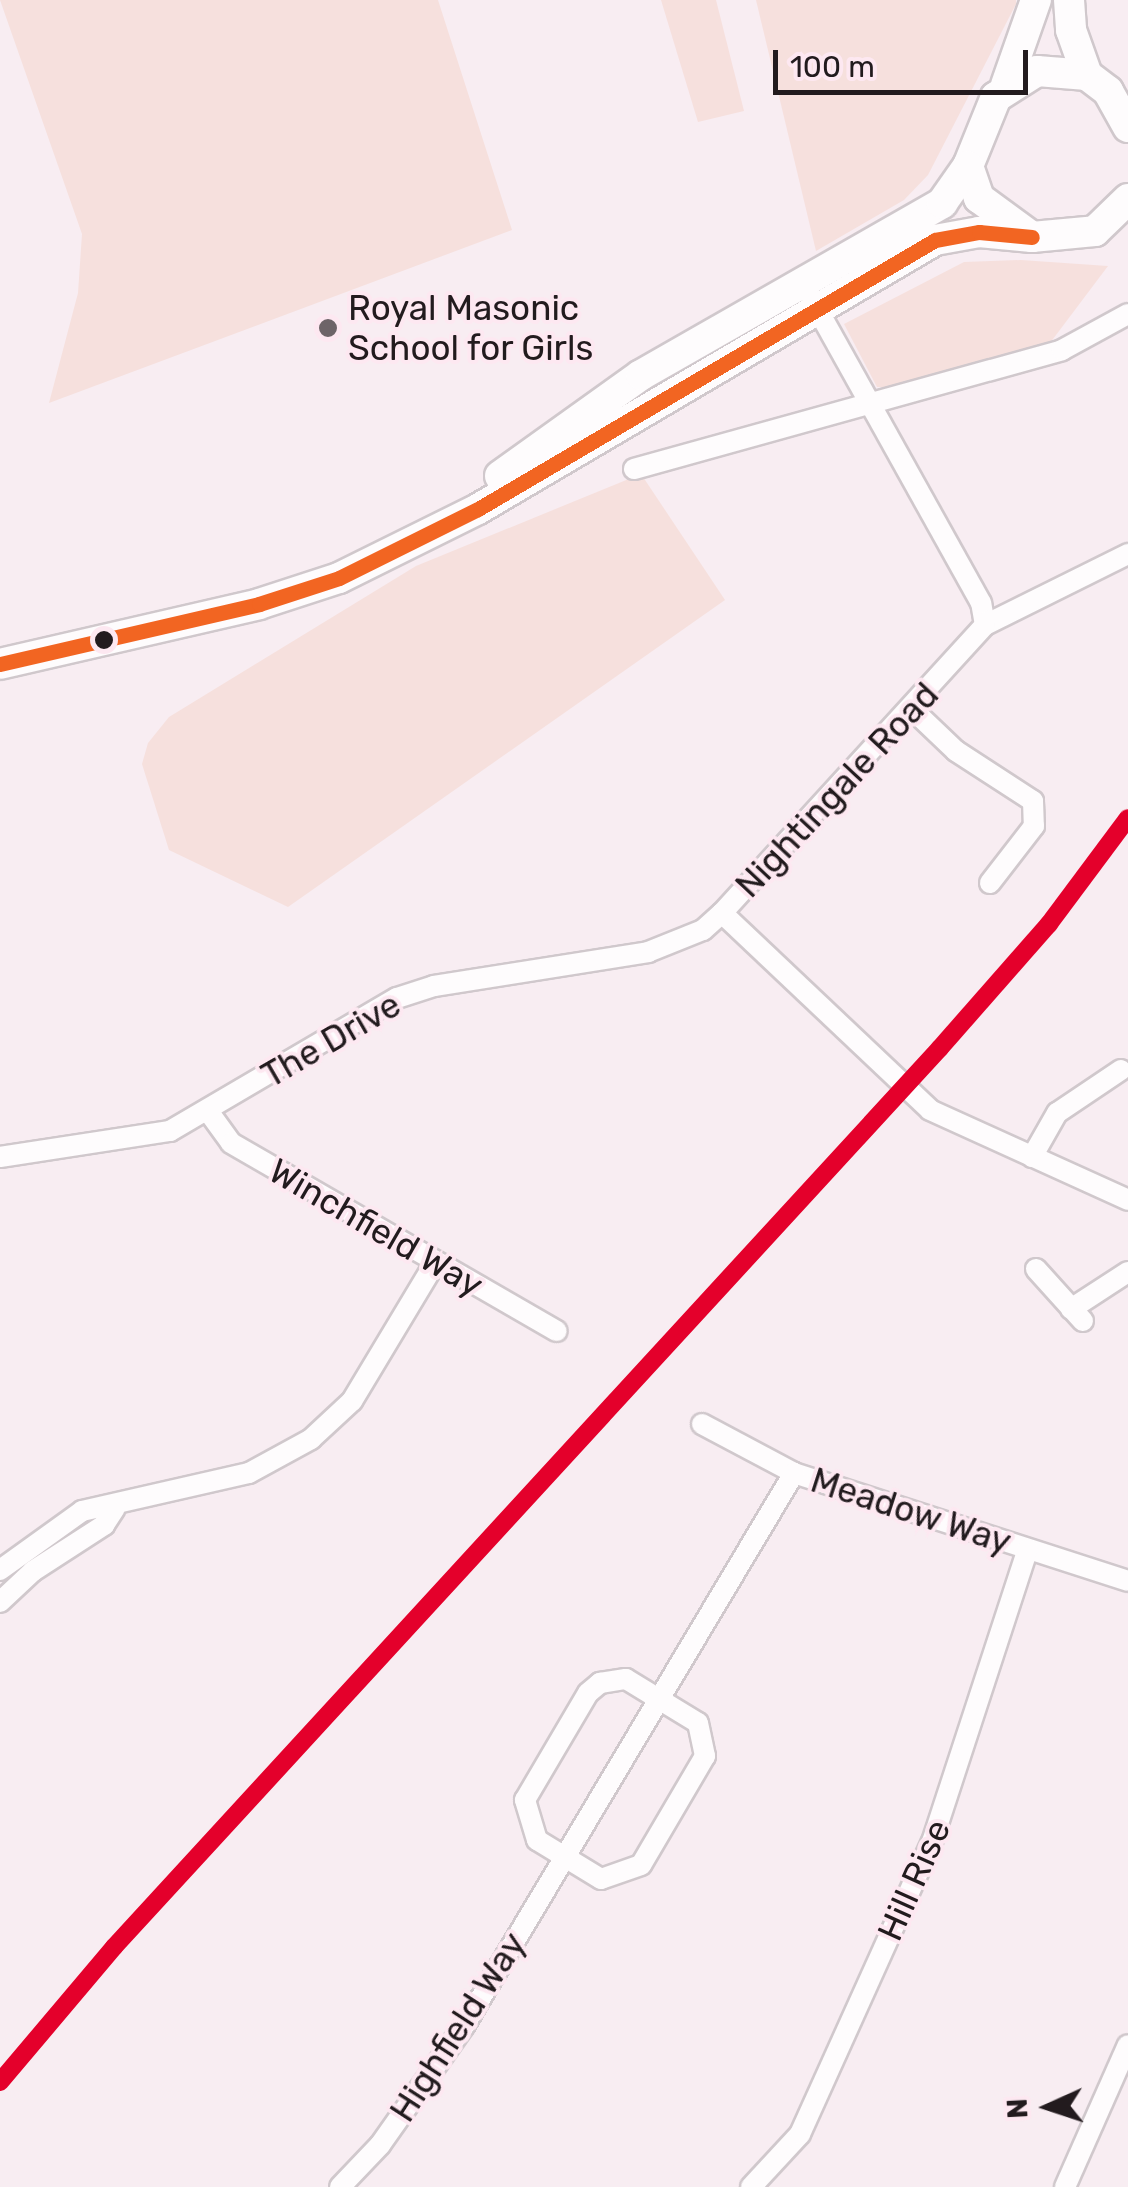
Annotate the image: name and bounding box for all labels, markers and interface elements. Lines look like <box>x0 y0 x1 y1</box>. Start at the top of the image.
scale bar <box>778 30 1033 92</box>
text: 100 m <box>790 49 875 85</box>
place label: Royal Masonic School for Girls <box>348 287 595 369</box>
marker: Royal Masonic School for Girls <box>317 317 339 339</box>
unlabelled marker <box>94 630 114 650</box>
street label: Nightingale Road <box>727 674 947 906</box>
street label: The Drive <box>254 983 408 1097</box>
street label: Winchfield Way <box>261 1150 491 1306</box>
street label: Meadow Way <box>805 1459 1017 1563</box>
street label: Hill Rise <box>869 1813 959 1947</box>
street label: Highfield Way <box>381 1924 535 2130</box>
north arrow <box>998 2057 1098 2157</box>
text: N <box>1001 2098 1035 2120</box>

